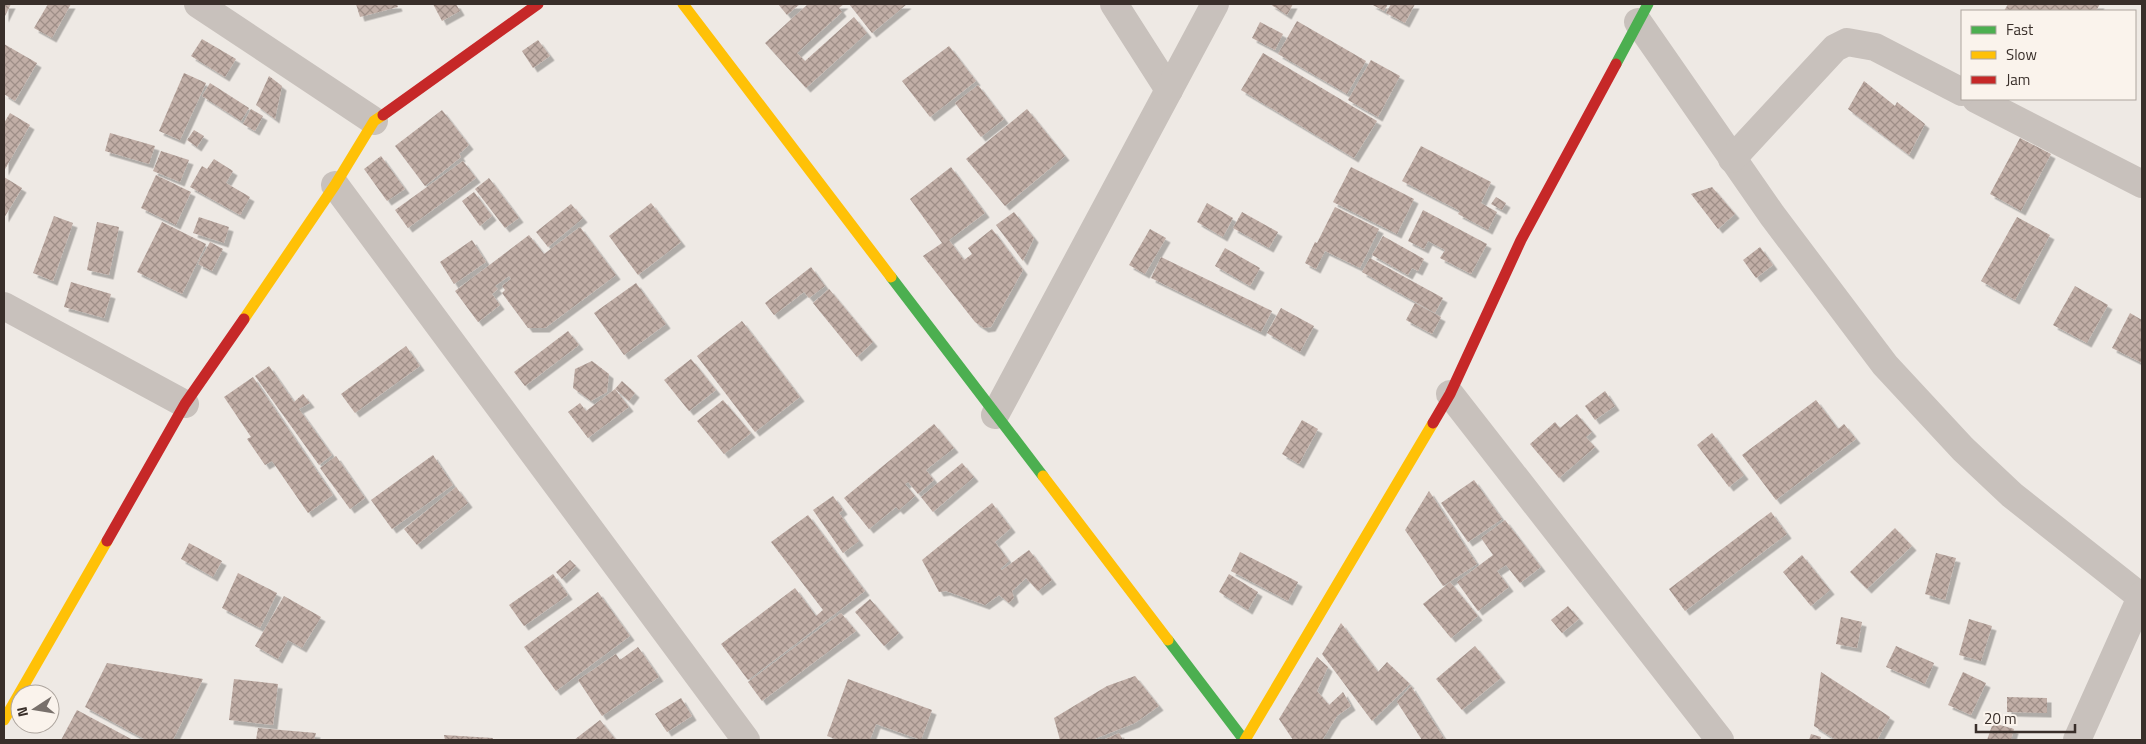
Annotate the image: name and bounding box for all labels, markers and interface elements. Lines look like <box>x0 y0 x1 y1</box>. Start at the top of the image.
legend <box>1961 10 2136 100</box>
text: Fast <box>2006 18 2034 41</box>
text: Slow <box>2006 43 2037 66</box>
text: Jam <box>2006 68 2030 91</box>
north arrow <box>10 684 60 734</box>
scale bar <box>1976 702 2075 734</box>
text: N <box>11 705 33 719</box>
text: 20 m <box>1984 707 2017 730</box>

